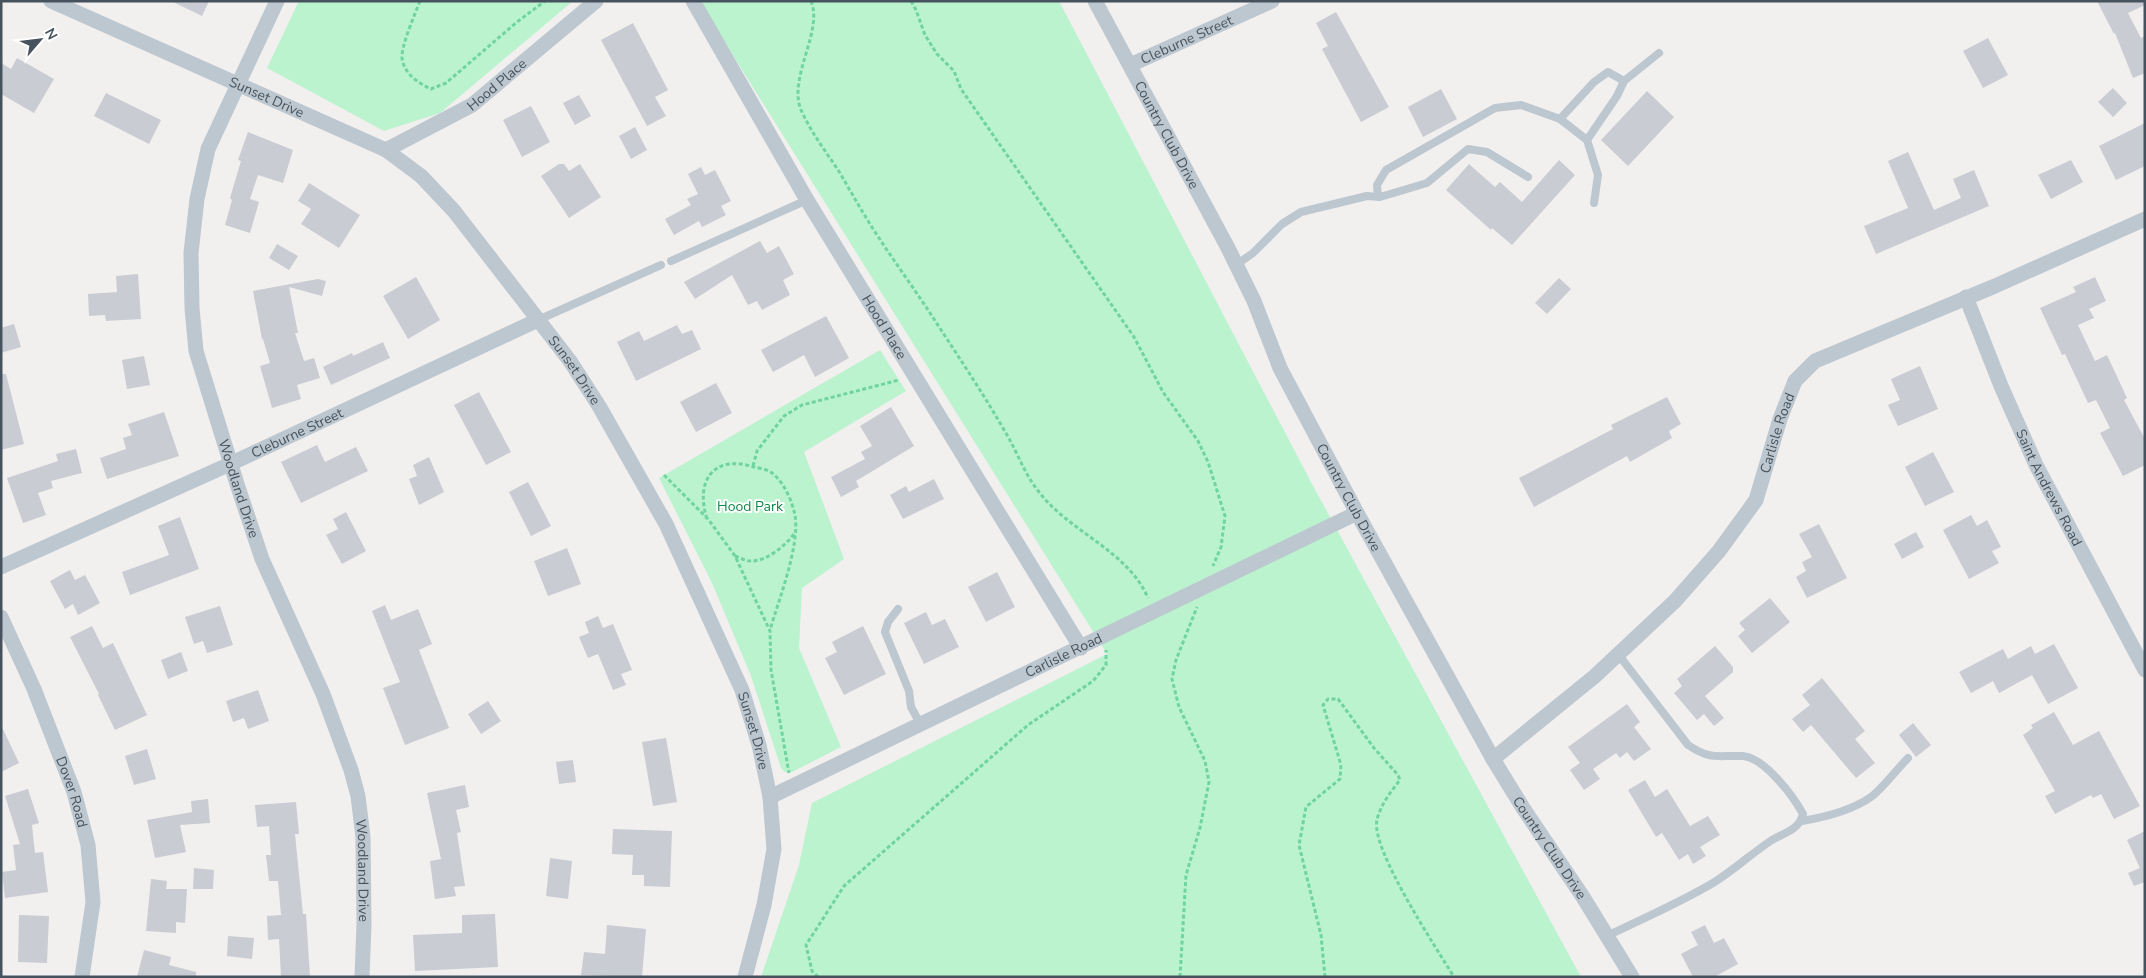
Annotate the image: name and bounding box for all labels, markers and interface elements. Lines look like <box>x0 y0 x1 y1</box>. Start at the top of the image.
street label: Cleburne Street <box>1137 10 1236 69</box>
north arrow <box>15 15 65 65</box>
text: N <box>40 25 62 43</box>
street label: Hood Place <box>463 54 530 115</box>
street label: Sunset Drive <box>226 72 307 122</box>
street label: Country Club Drive <box>1130 77 1204 192</box>
street label: Hood Place <box>858 291 912 363</box>
street label: Sunset Drive <box>544 331 605 408</box>
street label: Carlisle Road <box>1755 390 1799 475</box>
street label: Cleburne Street <box>248 403 346 462</box>
street label: Saint Andrews Road <box>2012 426 2087 549</box>
street label: Woodland Drive <box>214 437 264 540</box>
street label: Country Club Drive <box>1312 440 1386 555</box>
park label: Hood Park <box>717 497 784 516</box>
street label: Carlisle Road <box>1022 628 1105 682</box>
street label: Sunset Drive <box>734 689 773 771</box>
street label: Dover Road <box>52 753 92 829</box>
street label: Country Club Drive <box>1509 793 1591 903</box>
street label: Woodland Drive <box>351 818 373 922</box>

